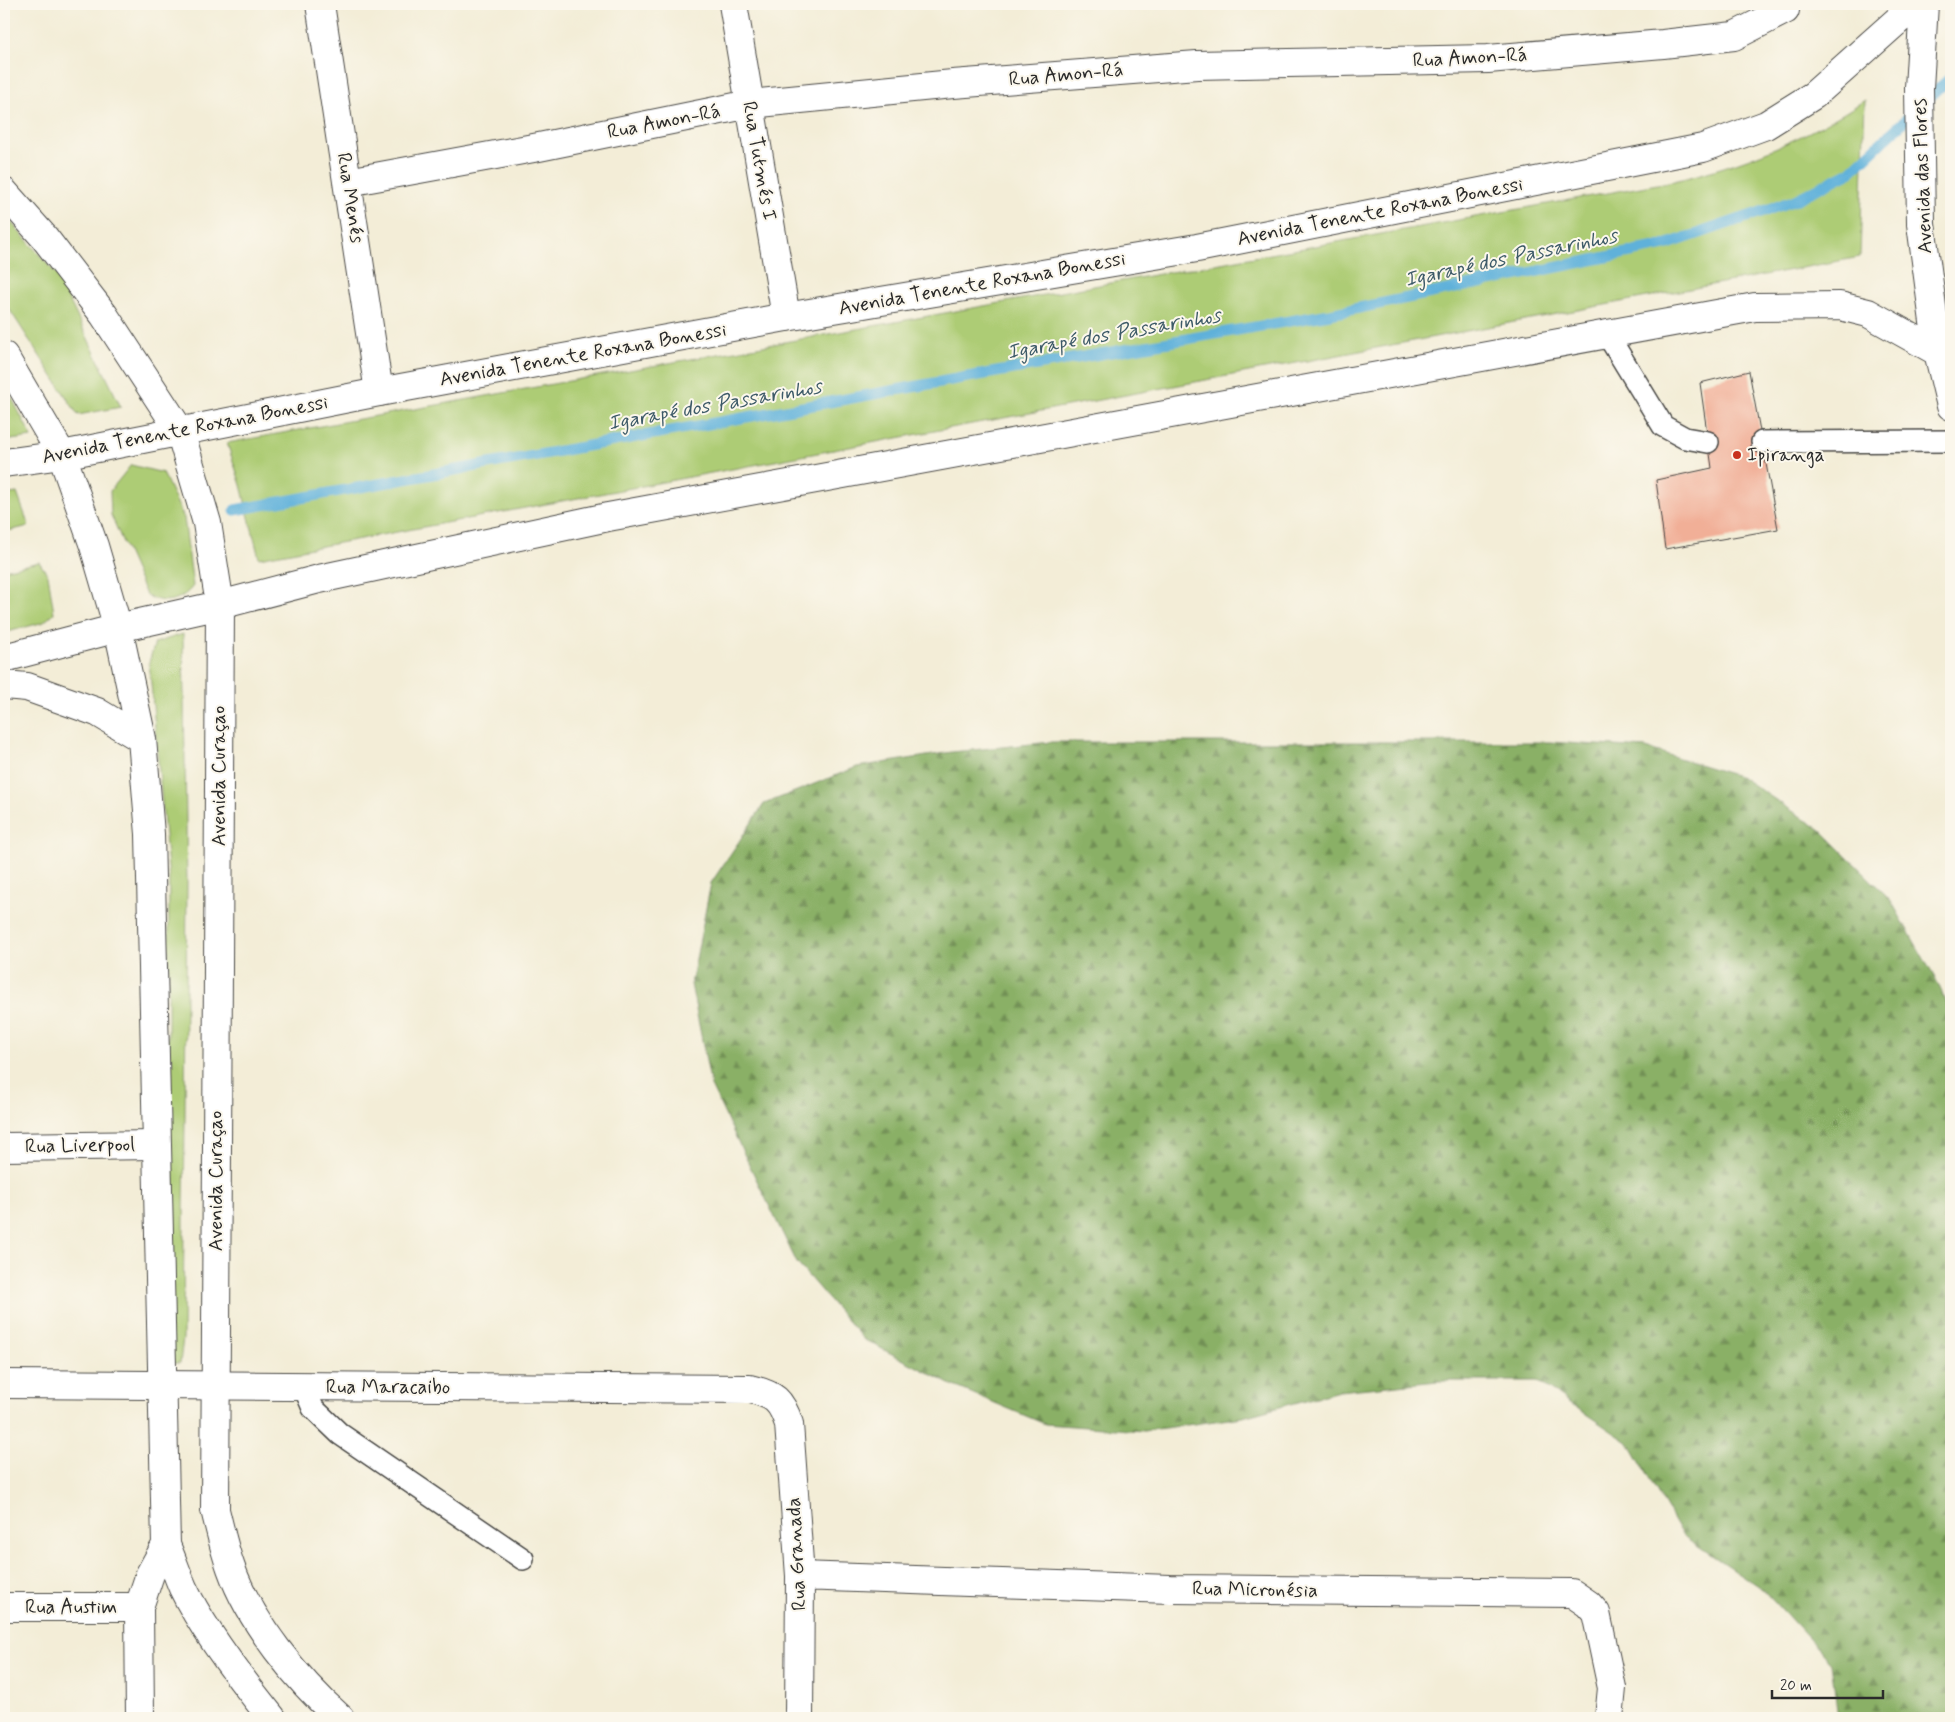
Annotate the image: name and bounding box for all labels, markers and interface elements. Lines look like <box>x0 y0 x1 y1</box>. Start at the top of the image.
street label: Rua Amon-Rá <box>1412 42 1528 74</box>
street label: Rua Amon-Rá <box>1008 57 1124 93</box>
street label: Rua Amon-Rá <box>605 98 723 146</box>
street label: Avenida das Flores <box>1907 98 1939 254</box>
street label: Rua Tutmés I <box>735 99 783 223</box>
street label: Rua Menés <box>330 151 370 245</box>
street label: Avenida Tenente Roxana Bonessi <box>1235 171 1525 253</box>
water label: Igarapé dos Passarinhos <box>1402 221 1621 294</box>
street label: Avenida Tenente Roxana Bonessi <box>837 245 1127 323</box>
water label: Igarapé dos Passarinhos <box>1005 301 1225 367</box>
street label: Avenida Tenente Roxana Bonessi <box>438 316 728 394</box>
water label: Igarapé dos Passarinhos <box>606 372 826 438</box>
street label: Avenida Tenente Roxana Bonessi <box>40 389 330 471</box>
place label: Ipiranga <box>1747 442 1825 469</box>
marker: Ipiranga <box>1731 449 1743 461</box>
street label: Avenida Curaçao <box>206 706 233 846</box>
street label: Avenida Curaçao <box>203 1111 230 1251</box>
street label: Rua Liverpool <box>25 1132 135 1160</box>
street label: Rua Maracaibo <box>326 1374 450 1401</box>
street label: Rua Granada <box>781 1497 813 1611</box>
street label: Rua Micronésia <box>1192 1575 1318 1605</box>
street label: Rua Austim <box>25 1594 117 1621</box>
scale bar <box>1772 1667 1884 1699</box>
text: 20 m <box>1780 1676 1812 1696</box>

